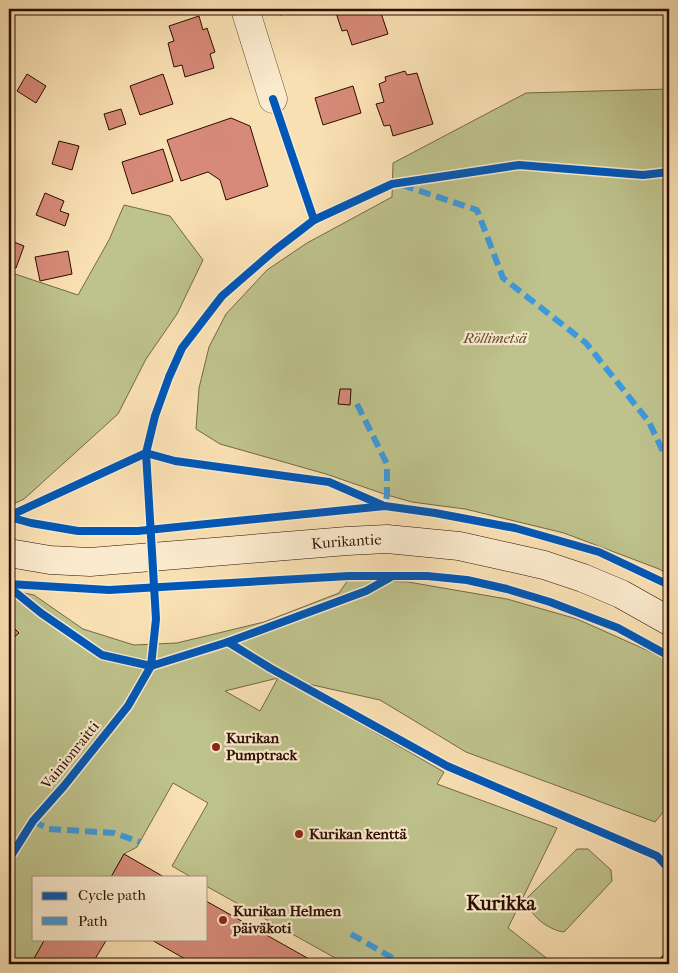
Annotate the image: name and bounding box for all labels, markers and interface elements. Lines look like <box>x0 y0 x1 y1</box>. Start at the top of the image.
park label: Röllimetsä <box>462 329 528 347</box>
street label: Kurikantie <box>311 530 383 553</box>
street label: Vainionraitti <box>37 717 103 793</box>
place label: Kurikan Pumptrack <box>226 729 298 764</box>
marker: Kurikan Pumptrack <box>210 741 222 753</box>
place label: Kurikan kenttä <box>309 825 408 843</box>
marker: Kurikan kenttä <box>293 828 305 840</box>
legend <box>32 876 208 940</box>
text: Cycle path <box>78 886 146 904</box>
district label: Kurikka <box>466 892 537 915</box>
place label: Kurikan Helmen päiväkoti <box>232 902 341 937</box>
text: Path <box>78 912 108 930</box>
marker: Kurikan Helmen päiväkoti <box>217 914 229 926</box>

